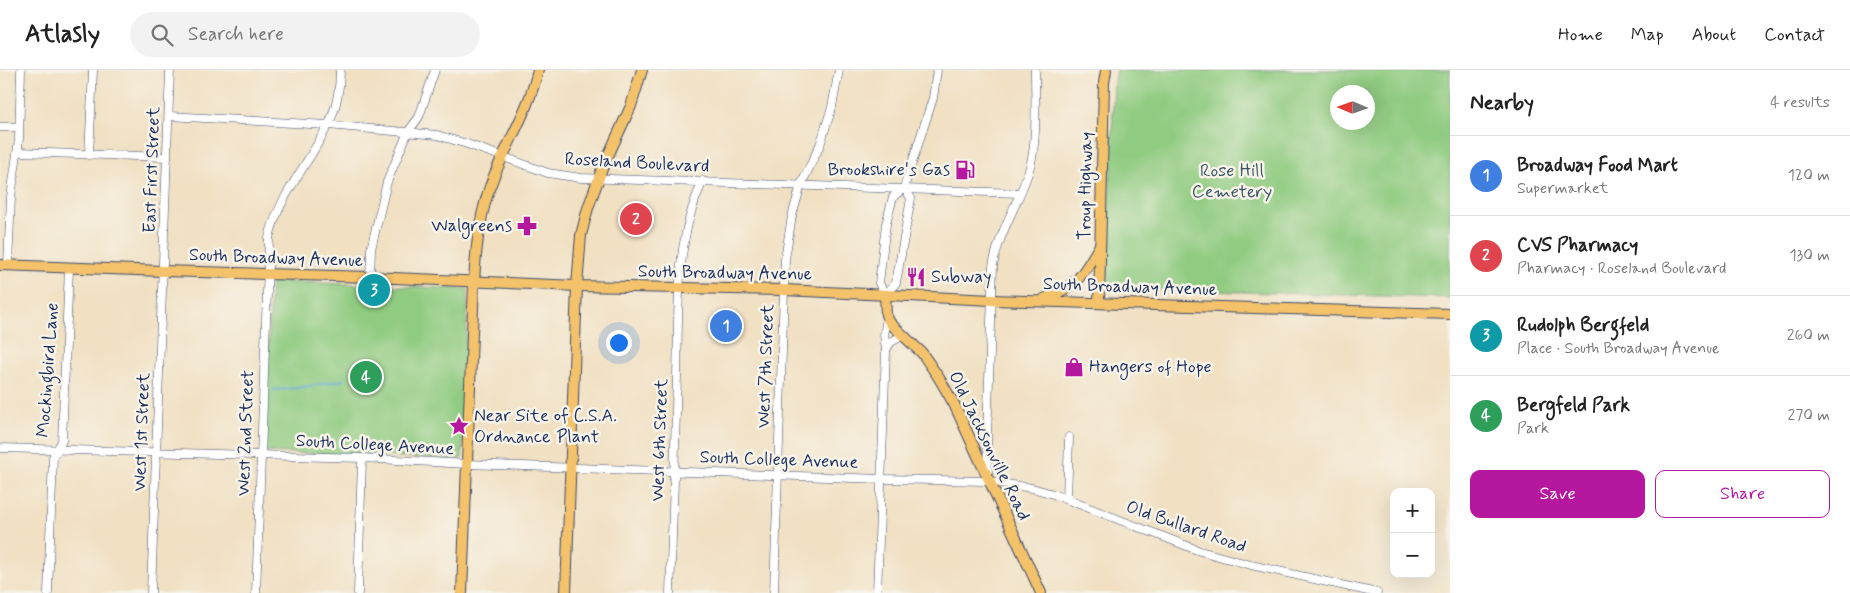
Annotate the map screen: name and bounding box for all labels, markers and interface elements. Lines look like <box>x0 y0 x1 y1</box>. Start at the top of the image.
search box <box>130 12 480 57</box>
text: Atlasly <box>25 19 100 50</box>
icon: search <box>148 21 176 49</box>
text: Search here <box>188 22 284 47</box>
text: Home <box>1558 23 1603 47</box>
text: Map <box>1631 23 1664 47</box>
text: About <box>1692 23 1736 47</box>
text: Contact <box>1764 23 1825 47</box>
north arrow <box>1330 85 1375 130</box>
text: Nearby <box>1470 89 1534 117</box>
text: 4 results <box>1770 92 1830 113</box>
street label: East First Street <box>138 106 166 234</box>
street label: Troup Highway <box>1073 132 1100 240</box>
street label: Roseland Boulevard <box>564 147 710 179</box>
text: Broadway Food Mart <box>1517 153 1678 178</box>
place label: Brookshire's Gas <box>828 158 950 182</box>
fuel station icon: Brookshire's Gas <box>954 159 976 181</box>
park label: Rose Hill Cemetery <box>1192 159 1272 204</box>
text: 1 <box>1482 165 1490 186</box>
text: 120 m <box>1788 165 1830 186</box>
text: Supermarket <box>1517 178 1608 199</box>
pin: 2 <box>620 200 652 238</box>
place label: Walgreens <box>431 214 512 239</box>
pharmacy icon: Walgreens <box>516 215 538 237</box>
text: CVS Pharmacy <box>1517 233 1638 258</box>
street label: South Broadway Avenue <box>188 243 364 273</box>
text: 2 <box>1482 245 1490 266</box>
text: 130 m <box>1789 245 1830 266</box>
text: Pharmacy · Roseland Boulevard <box>1517 258 1726 279</box>
street label: South Broadway Avenue <box>638 259 812 287</box>
place label: Subway <box>931 265 992 289</box>
restaurant icon: Subway <box>905 266 927 288</box>
pin: 3 <box>358 271 390 309</box>
street label: South Broadway Avenue <box>1042 272 1218 302</box>
street label: Mockingbird Lane <box>31 302 67 438</box>
street label: West 7th Street <box>752 303 780 429</box>
pin: 1 <box>710 307 742 345</box>
text: Rudolph Bergfeld <box>1517 313 1649 338</box>
text: 3 <box>1482 325 1490 346</box>
text: 260 m <box>1787 325 1830 346</box>
your location <box>606 330 632 356</box>
text: Place · South Broadway Avenue <box>1517 338 1719 359</box>
place label: Hangers of Hope <box>1089 355 1212 380</box>
shop icon: Hangers of Hope <box>1063 356 1085 378</box>
pin: 4 <box>350 358 382 396</box>
street label: Old Jacksonville Road <box>942 367 1036 525</box>
street label: West 2nd Street <box>232 370 260 496</box>
street label: West 1st Street <box>128 372 156 492</box>
street label: West 6th Street <box>646 378 674 502</box>
text: Bergfeld Park <box>1517 393 1630 418</box>
place label: Near Site of C.S.A. Ordnance Plant <box>474 404 617 449</box>
text: 4 <box>1481 405 1491 426</box>
text: 270 m <box>1787 405 1830 426</box>
place icon: Near Site of C.S.A. Ordnance Plant <box>448 415 470 437</box>
text: Park <box>1517 418 1549 439</box>
street label: South College Avenue <box>295 429 455 461</box>
street label: South College Avenue <box>699 445 859 475</box>
button: Save <box>1470 470 1645 518</box>
button: Share <box>1655 470 1830 518</box>
map controls <box>1390 488 1435 578</box>
button: + <box>1390 488 1435 533</box>
street label: Old Bullard Road <box>1123 495 1249 559</box>
button: − <box>1390 533 1435 578</box>

